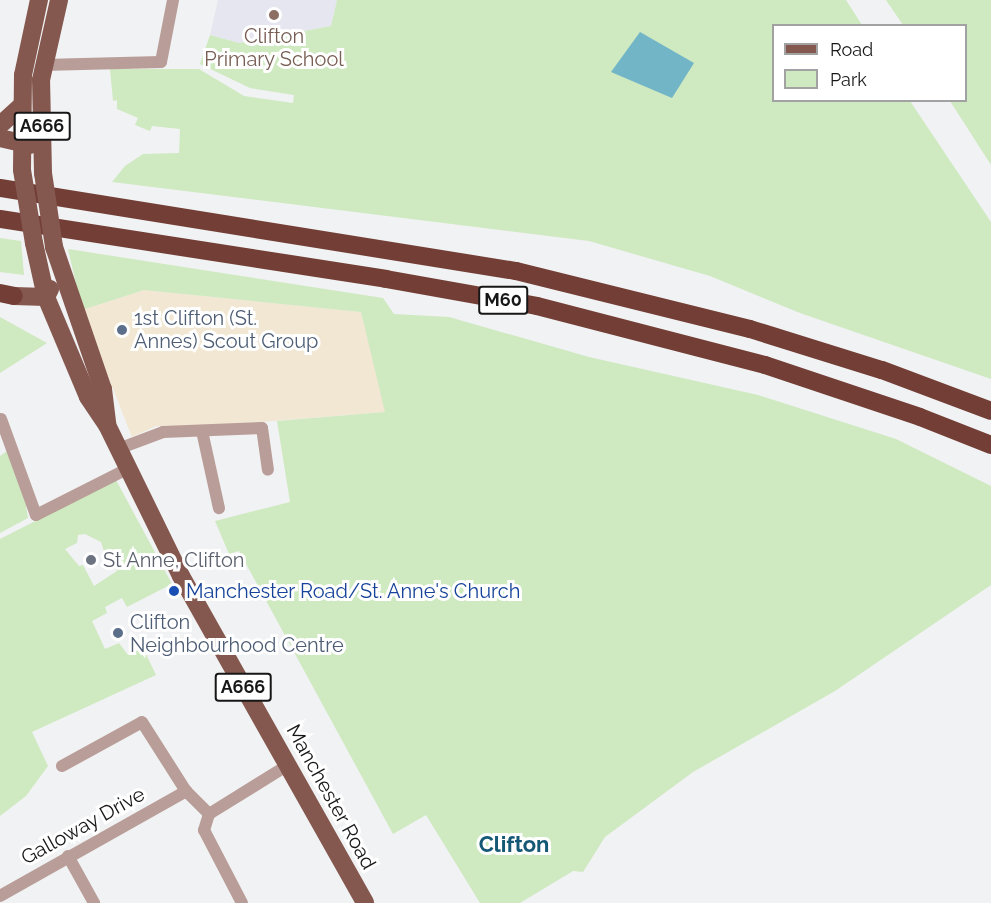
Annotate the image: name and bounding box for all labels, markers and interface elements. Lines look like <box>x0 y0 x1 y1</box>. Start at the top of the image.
marker: Clifton Primary School <box>267 8 281 22</box>
place label: Clifton Primary School <box>204 24 344 71</box>
legend <box>772 24 967 102</box>
text: Road <box>830 39 873 60</box>
text: Park <box>830 69 867 90</box>
road number: A666 <box>14 111 70 141</box>
road number: M60 <box>478 285 528 315</box>
place label: 1st Clifton (St. Annes) Scout Group <box>134 306 318 353</box>
marker: 1st Clifton (St. Annes) Scout Group <box>115 323 129 337</box>
place label: St Anne, Clifton <box>103 548 245 572</box>
marker: St Anne, Clifton <box>84 553 98 567</box>
place label: Manchester Road/St. Anne's Church <box>186 579 521 603</box>
marker: Manchester Road/St. Anne's Church <box>167 584 181 598</box>
place label: Clifton Neighbourhood Centre <box>130 610 344 657</box>
marker: Clifton Neighbourhood Centre <box>111 626 125 640</box>
road number: A666 <box>214 672 272 702</box>
street label: Manchester Road <box>281 720 381 874</box>
street label: Galloway Drive <box>17 782 149 870</box>
district label: Clifton <box>479 832 549 858</box>

